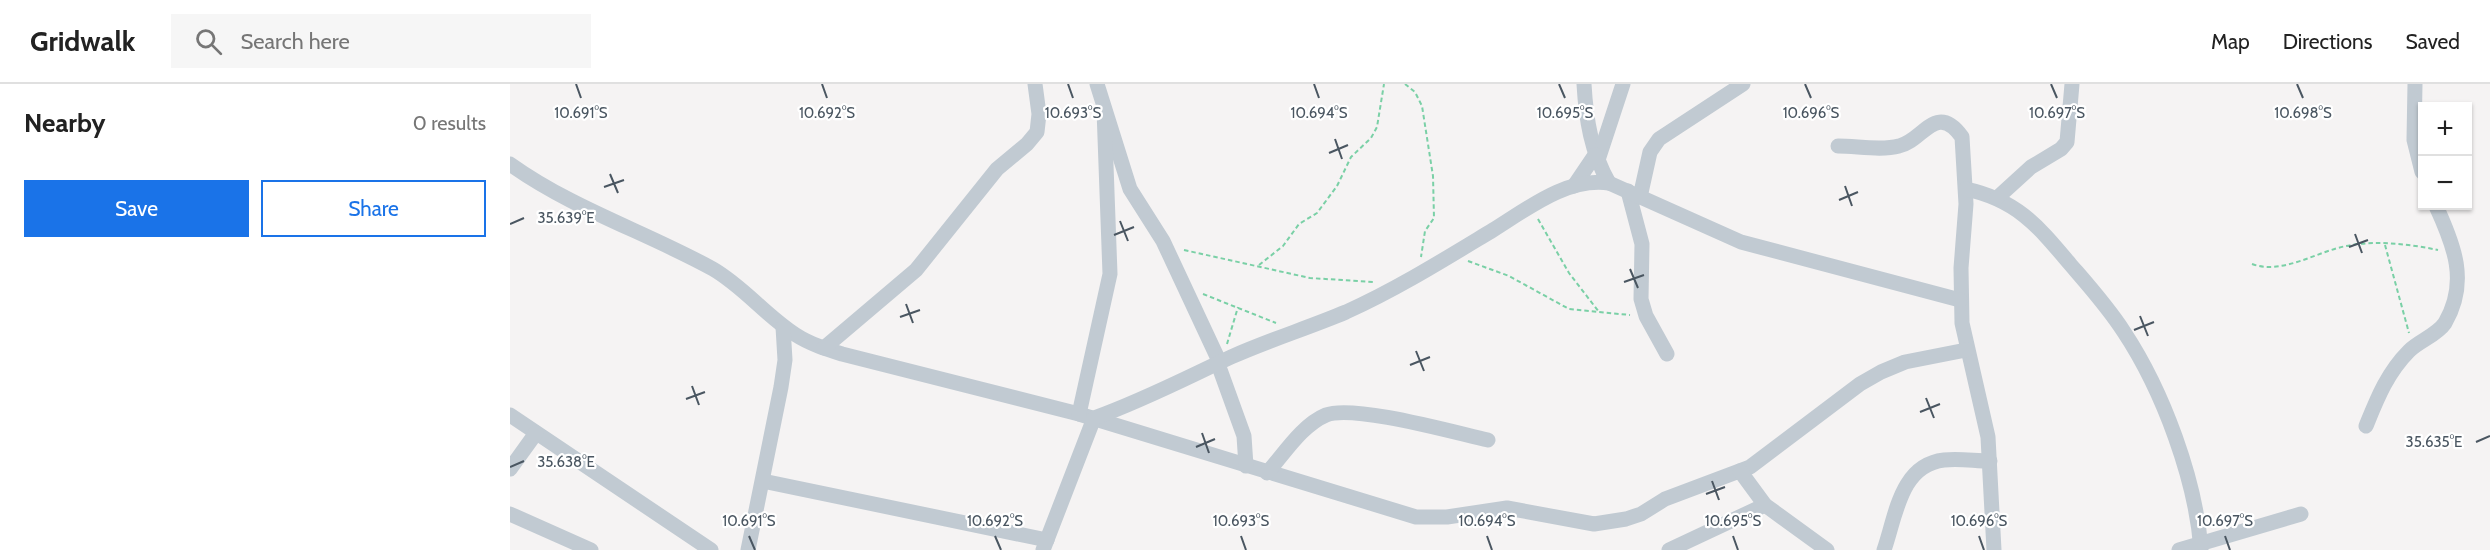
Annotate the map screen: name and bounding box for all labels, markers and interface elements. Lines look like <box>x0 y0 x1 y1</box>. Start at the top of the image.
search box <box>171 14 591 68</box>
text: Gridwalk <box>30 24 135 58</box>
icon: search <box>192 25 225 58</box>
text: Search here <box>240 28 350 55</box>
text: Map <box>2211 29 2250 54</box>
text: Directions <box>2283 29 2372 54</box>
text: Saved <box>2405 29 2460 54</box>
map controls <box>2418 102 2472 210</box>
button: + <box>2418 102 2472 156</box>
text: 10.691°S <box>554 104 608 122</box>
text: 10.692°S <box>799 104 855 122</box>
text: 10.693°S <box>1045 104 1101 122</box>
text: 10.694°S <box>1291 104 1348 122</box>
text: 10.695°S <box>1537 104 1593 122</box>
text: 10.696°S <box>1783 104 1840 122</box>
text: 10.697°S <box>2029 104 2085 122</box>
text: 10.698°S <box>2274 104 2332 122</box>
text: Nearby <box>24 107 105 139</box>
text: 0 results <box>413 111 486 135</box>
button: − <box>2418 156 2472 210</box>
button: Save <box>24 180 249 237</box>
button: Share <box>261 180 486 237</box>
text: 35.639°E <box>537 209 595 227</box>
text: 35.635°E <box>2406 433 2462 451</box>
text: 35.638°E <box>537 453 595 471</box>
text: 10.691°S <box>722 512 776 530</box>
text: 10.692°S <box>967 512 1023 530</box>
text: 10.693°S <box>1213 512 1269 530</box>
text: 10.694°S <box>1459 512 1516 530</box>
text: 10.695°S <box>1705 512 1761 530</box>
text: 10.696°S <box>1951 512 2008 530</box>
text: 10.697°S <box>2197 512 2253 530</box>

